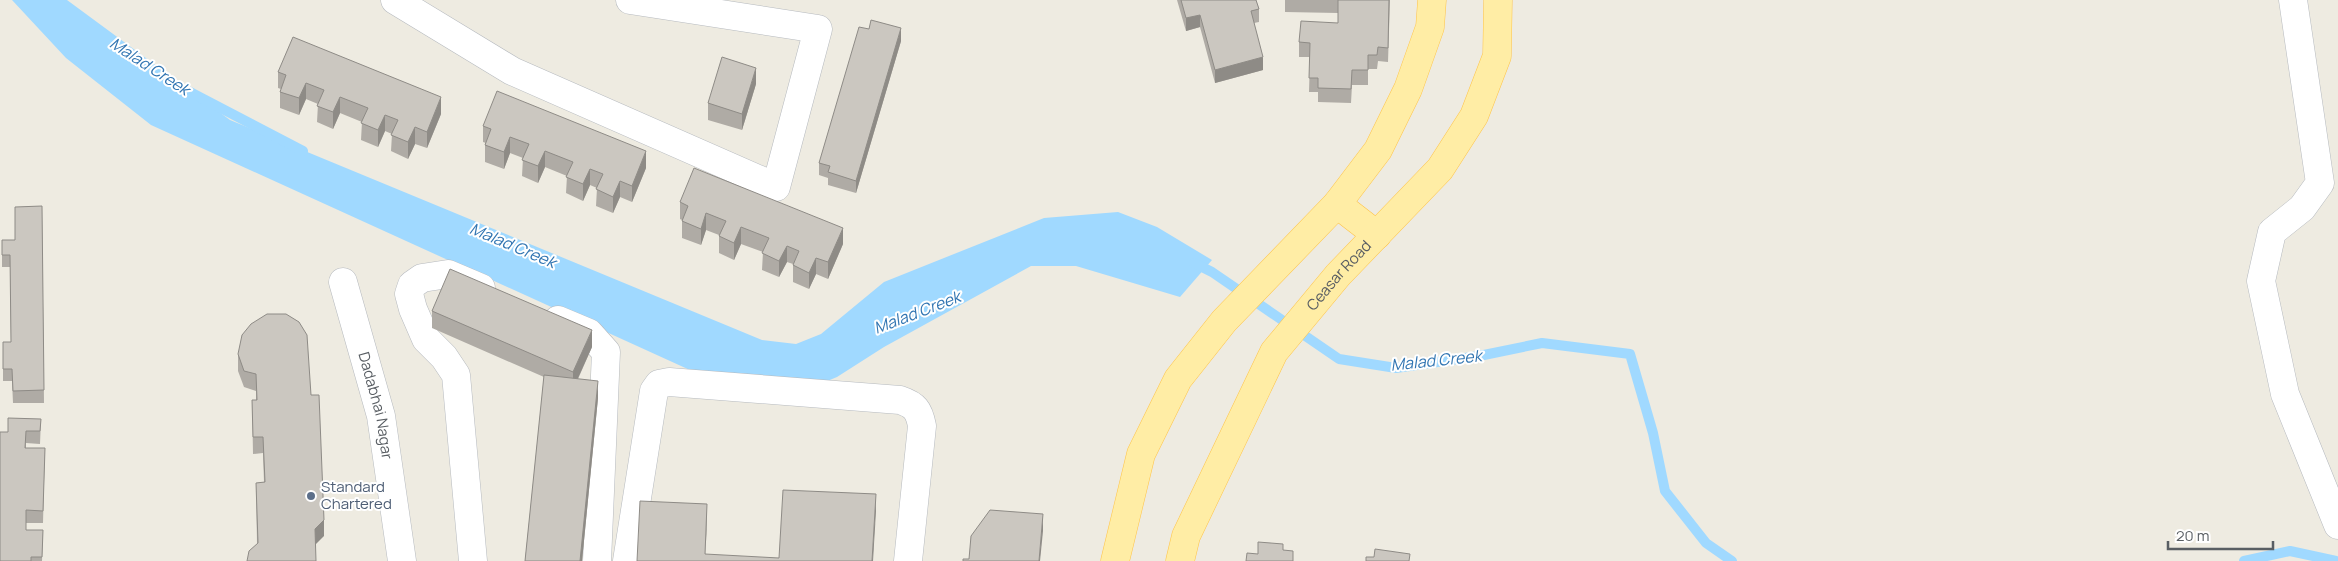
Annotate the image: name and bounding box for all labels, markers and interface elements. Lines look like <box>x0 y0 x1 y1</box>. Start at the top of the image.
water label: Malad Creek <box>106 32 196 101</box>
water label: Malad Creek <box>467 217 561 274</box>
street label: Ceasar Road <box>1302 236 1376 315</box>
water label: Malad Creek <box>870 285 965 339</box>
water label: Malad Creek <box>1389 344 1485 376</box>
street label: Dadabhai Nagar <box>353 349 398 461</box>
place label: Standard Chartered <box>321 476 392 514</box>
marker: Standard Chartered <box>305 490 317 502</box>
scale bar <box>2168 518 2273 550</box>
text: 20 m <box>2176 525 2209 546</box>

